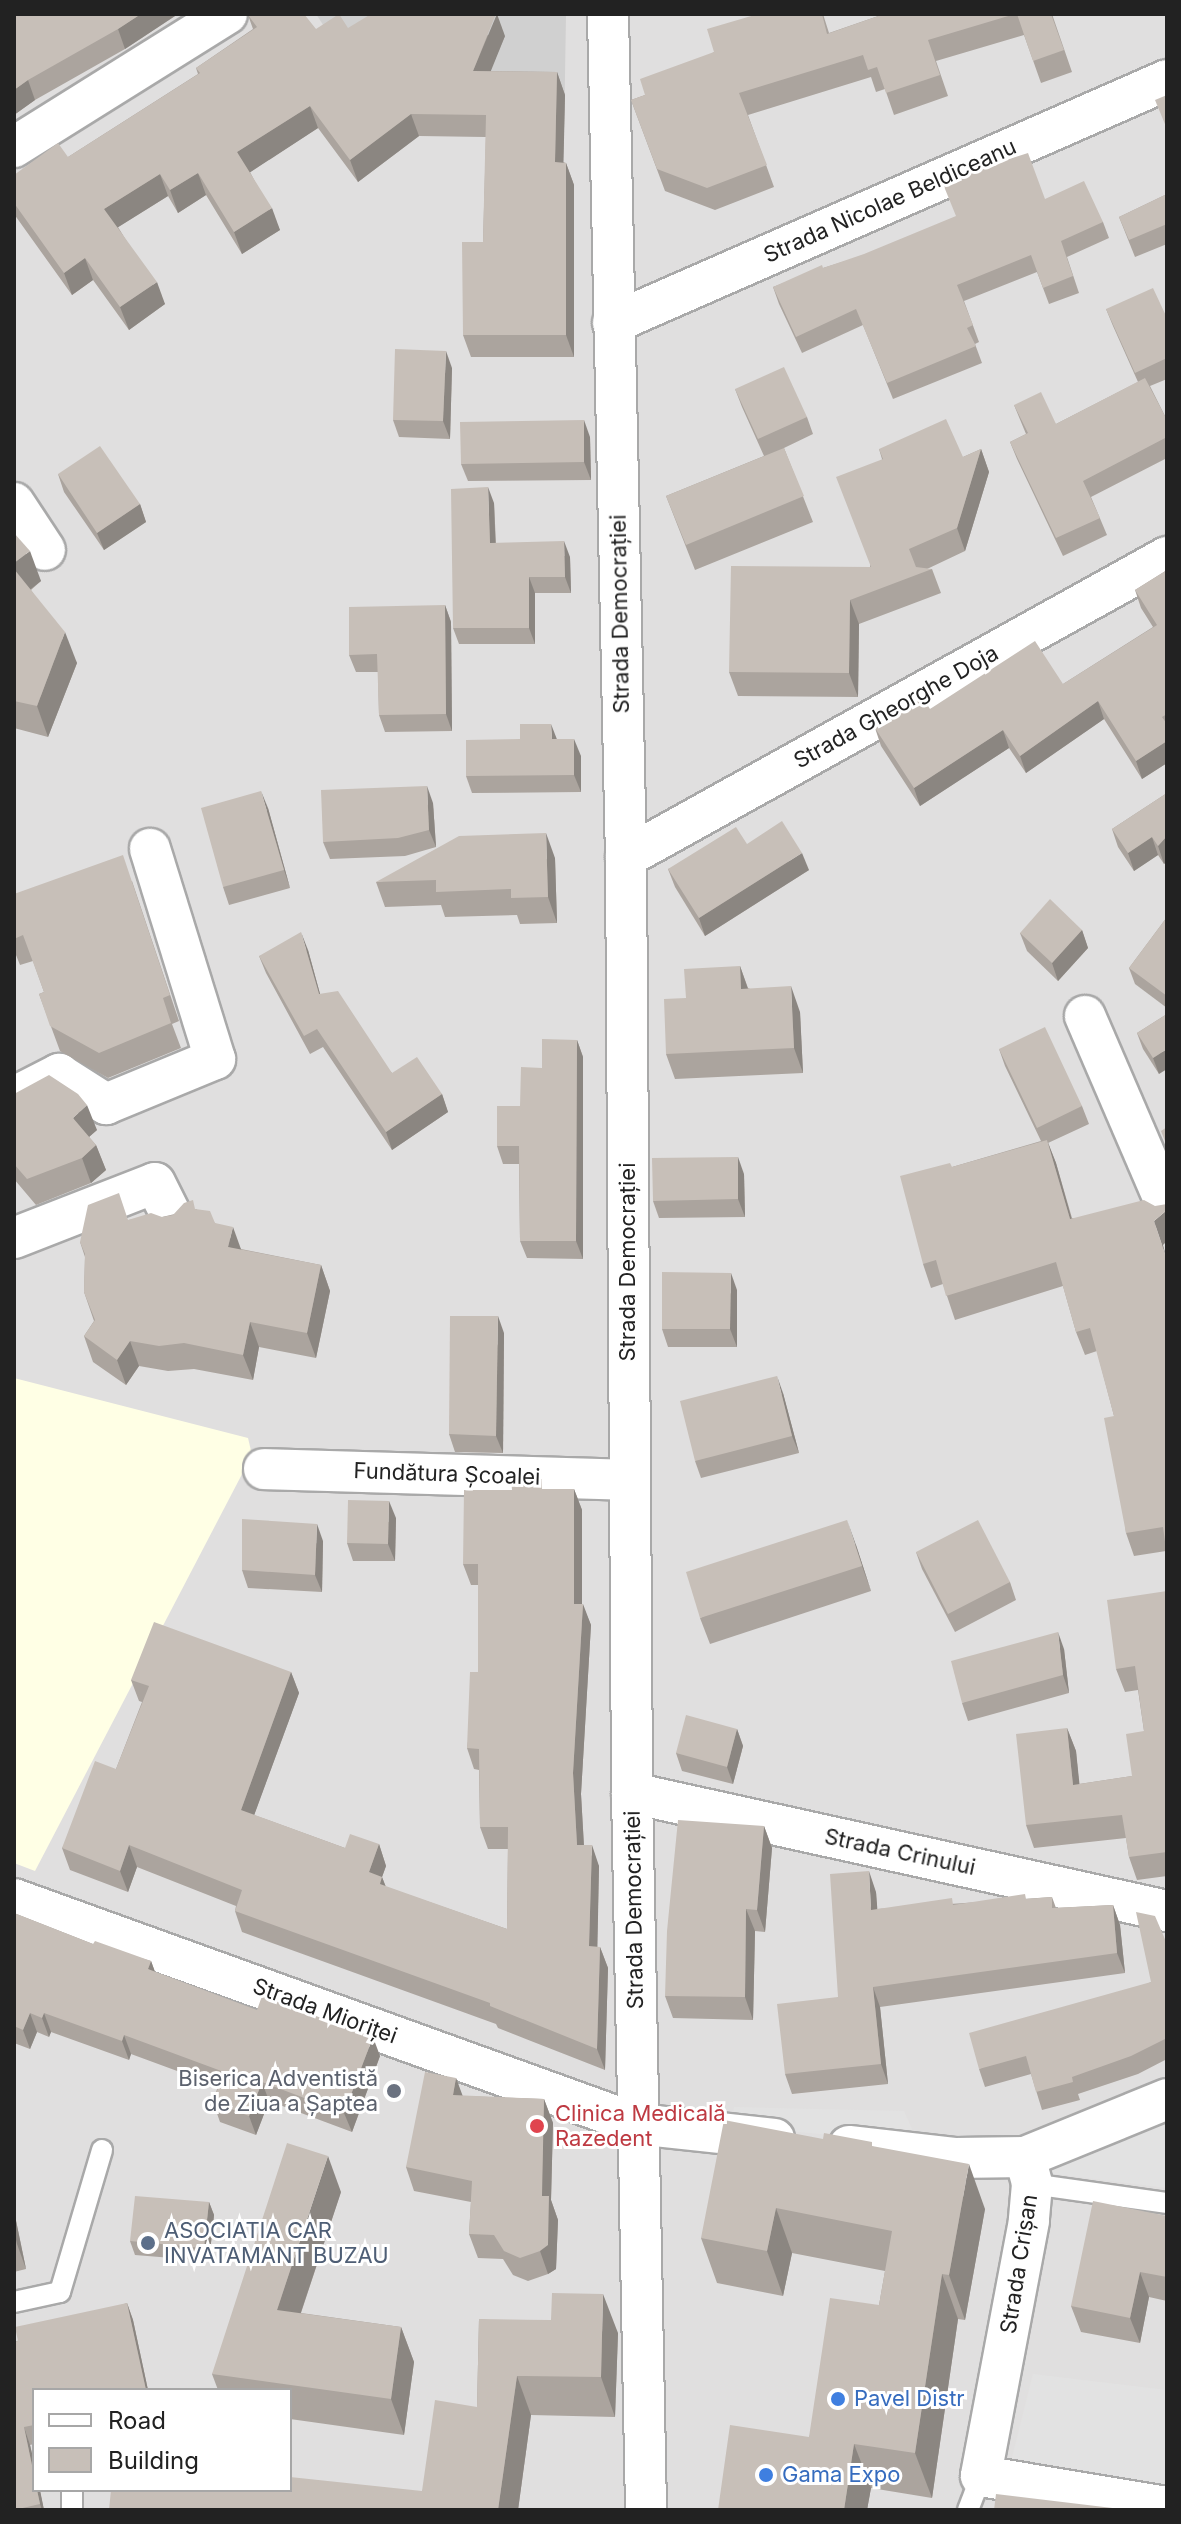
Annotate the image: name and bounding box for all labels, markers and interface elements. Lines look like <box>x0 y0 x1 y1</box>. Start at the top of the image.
street label: Strada Nicolae Beldiceanu <box>760 133 1020 269</box>
street label: Strada Democrației <box>605 514 635 714</box>
street label: Strada Gheorghe Doja <box>789 640 1003 774</box>
street label: Strada Democrației <box>615 1162 641 1362</box>
street label: Fundătura Școalei <box>353 1458 541 1490</box>
street label: Strada Democrației <box>619 1810 649 2010</box>
street label: Strada Crinului <box>822 1823 978 1881</box>
street label: Strada Mioriței <box>249 1973 401 2049</box>
place label: Biserica Adventistă de Ziua a Șaptea <box>178 2065 378 2116</box>
marker: Biserica Adventistă de Ziua a Șaptea <box>385 2082 403 2100</box>
place label: Clinica Medicală Razedent <box>555 2100 726 2152</box>
marker: Clinica Medicală Razedent <box>526 2115 548 2137</box>
street label: Strada Crișan <box>995 2192 1043 2336</box>
place label: ASOCIATIA CAR INVATAMANT BUZAU <box>164 2217 389 2268</box>
marker: ASOCIATIA CAR INVATAMANT BUZAU <box>139 2234 157 2252</box>
place label: Pavel Distr <box>854 2386 965 2412</box>
legend <box>32 2388 292 2492</box>
marker: Pavel Distr <box>829 2390 847 2408</box>
text: Road <box>108 2406 166 2435</box>
text: Building <box>108 2446 199 2475</box>
place label: Gama Expo <box>782 2462 900 2488</box>
marker: Gama Expo <box>757 2466 775 2484</box>

